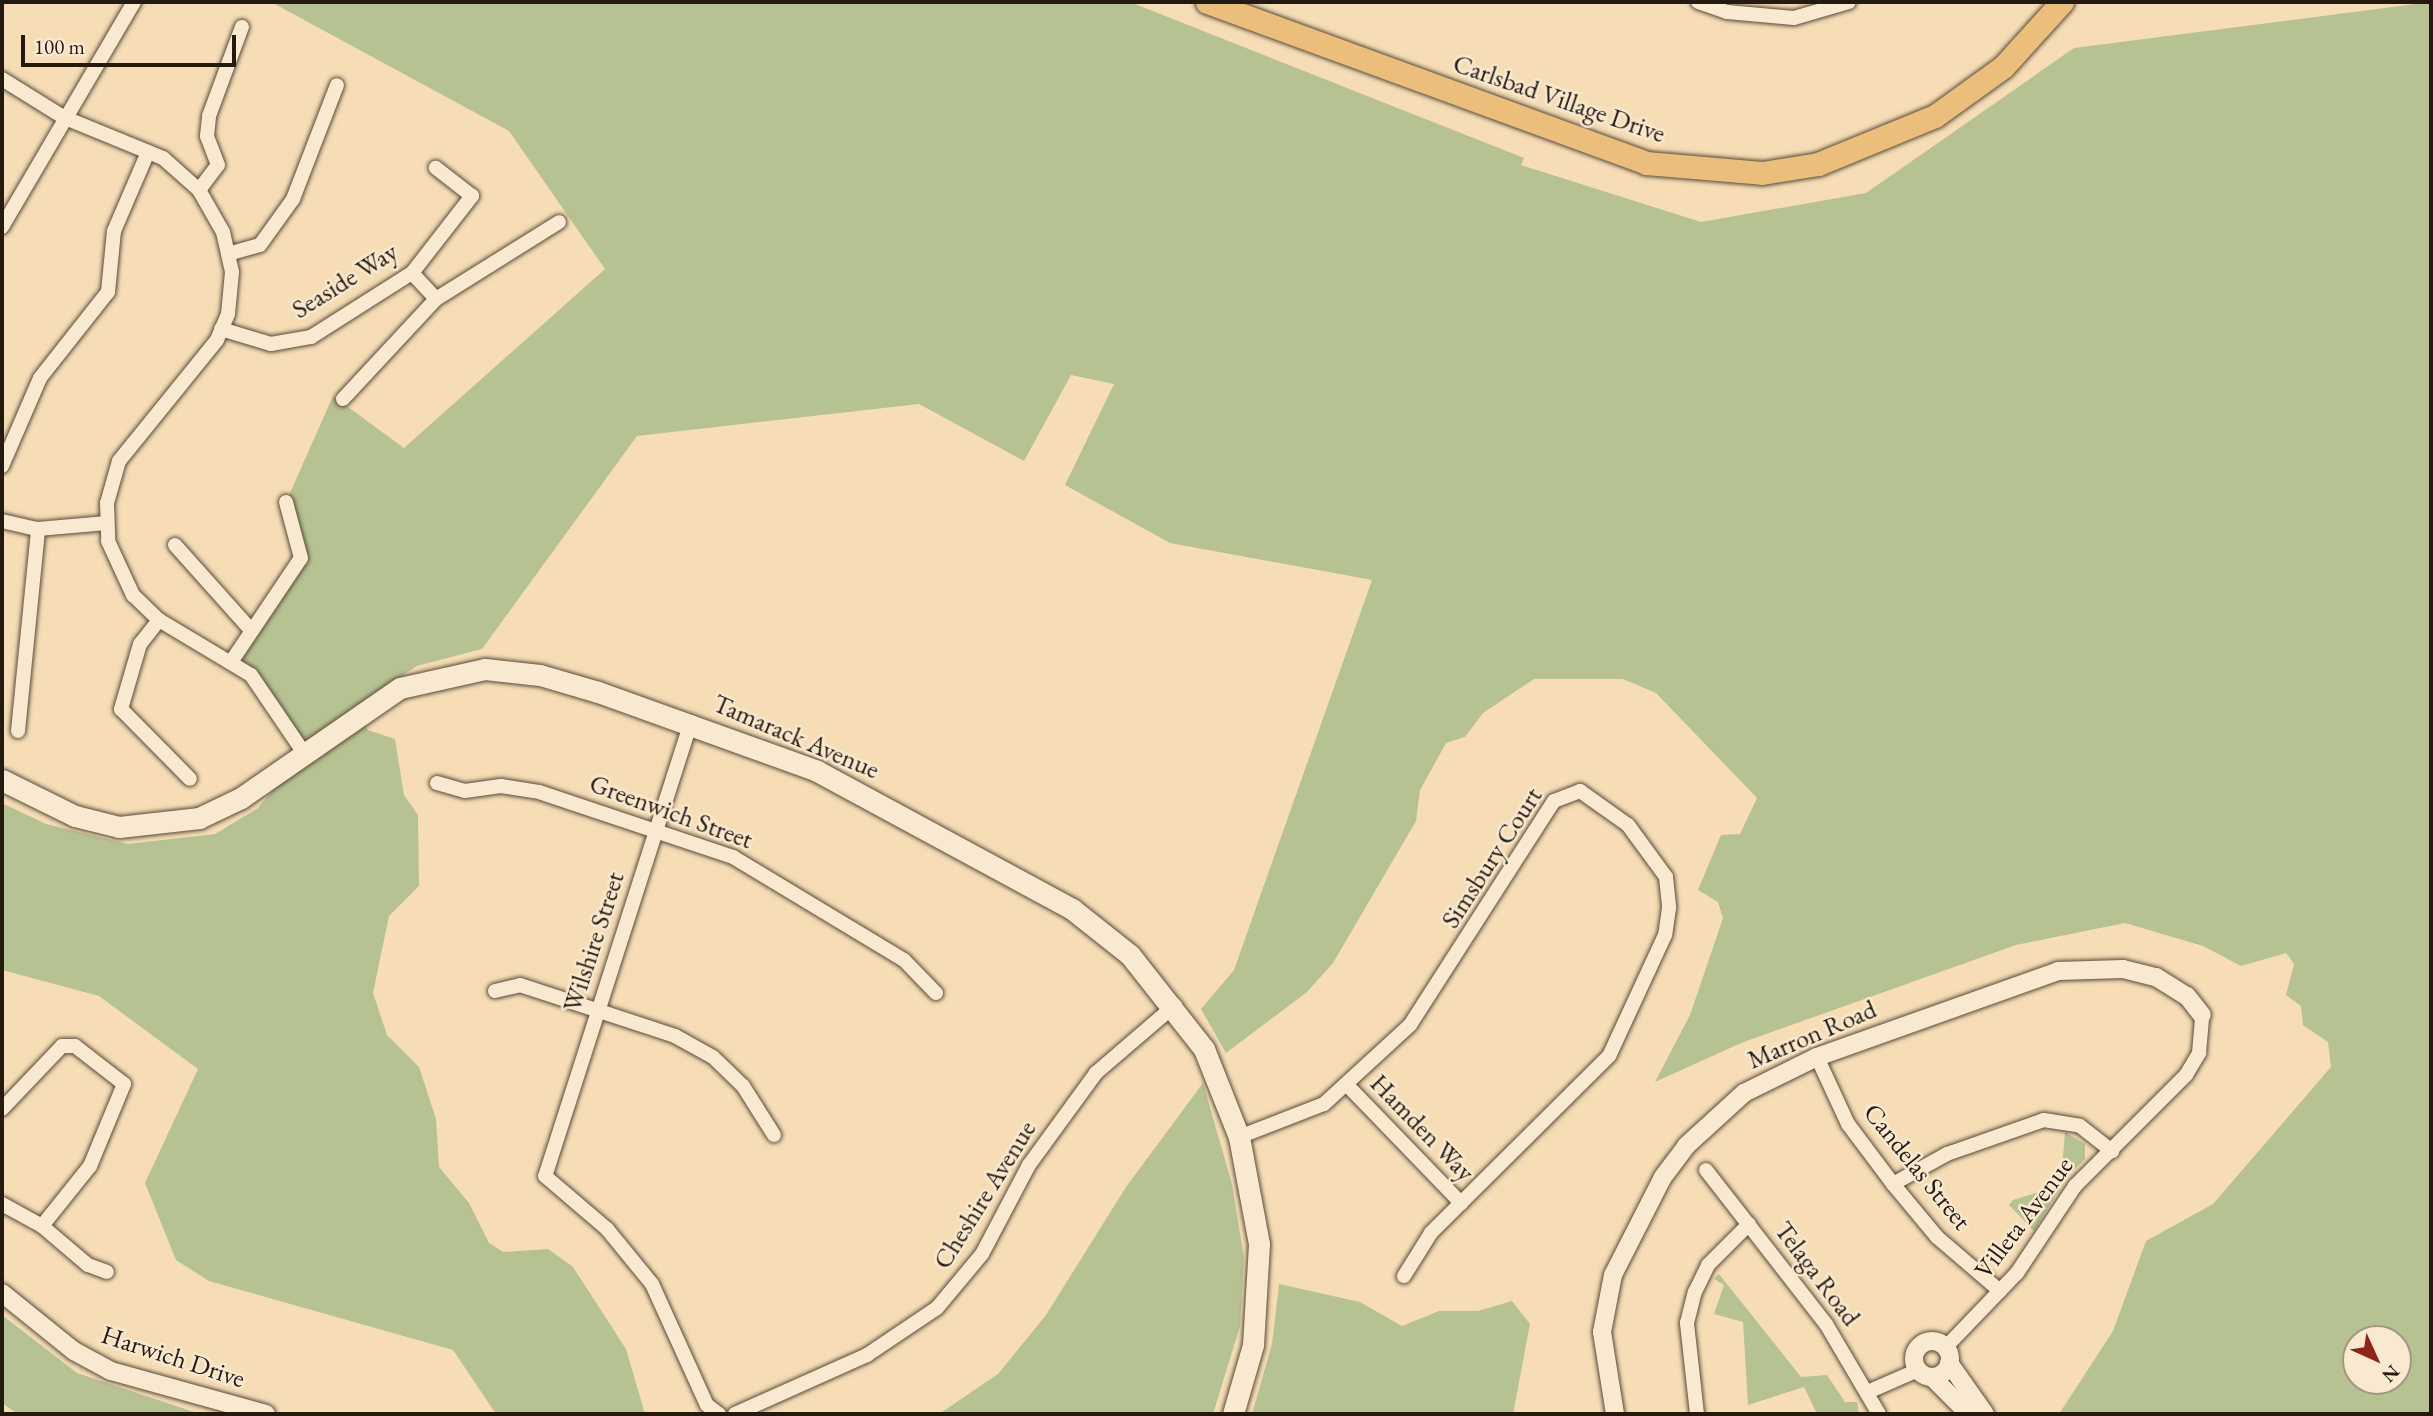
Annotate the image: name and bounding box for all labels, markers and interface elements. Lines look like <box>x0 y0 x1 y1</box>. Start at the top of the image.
scale bar <box>24 21 240 65</box>
text: 100 m <box>34 33 85 60</box>
street label: Carlsbad Village Drive <box>1449 48 1669 150</box>
street label: Seaside Way <box>286 236 404 326</box>
street label: Tamarack Avenue <box>708 688 884 786</box>
street label: Greenwich Street <box>585 768 757 856</box>
street label: Simsbury Court <box>1435 782 1549 934</box>
street label: Wilshire Street <box>557 868 631 1016</box>
street label: Marron Road <box>1743 994 1881 1076</box>
street label: Hamden Way <box>1363 1068 1481 1188</box>
street label: Candelas Street <box>1857 1098 1977 1236</box>
street label: Cheshire Avenue <box>927 1115 1043 1275</box>
street label: Villeta Avenue <box>1968 1151 2080 1285</box>
street label: Telaga Road <box>1768 1216 1866 1332</box>
street label: Harwich Drive <box>97 1319 249 1395</box>
north arrow <box>2342 1325 2412 1395</box>
text: N <box>2377 1360 2405 1388</box>

